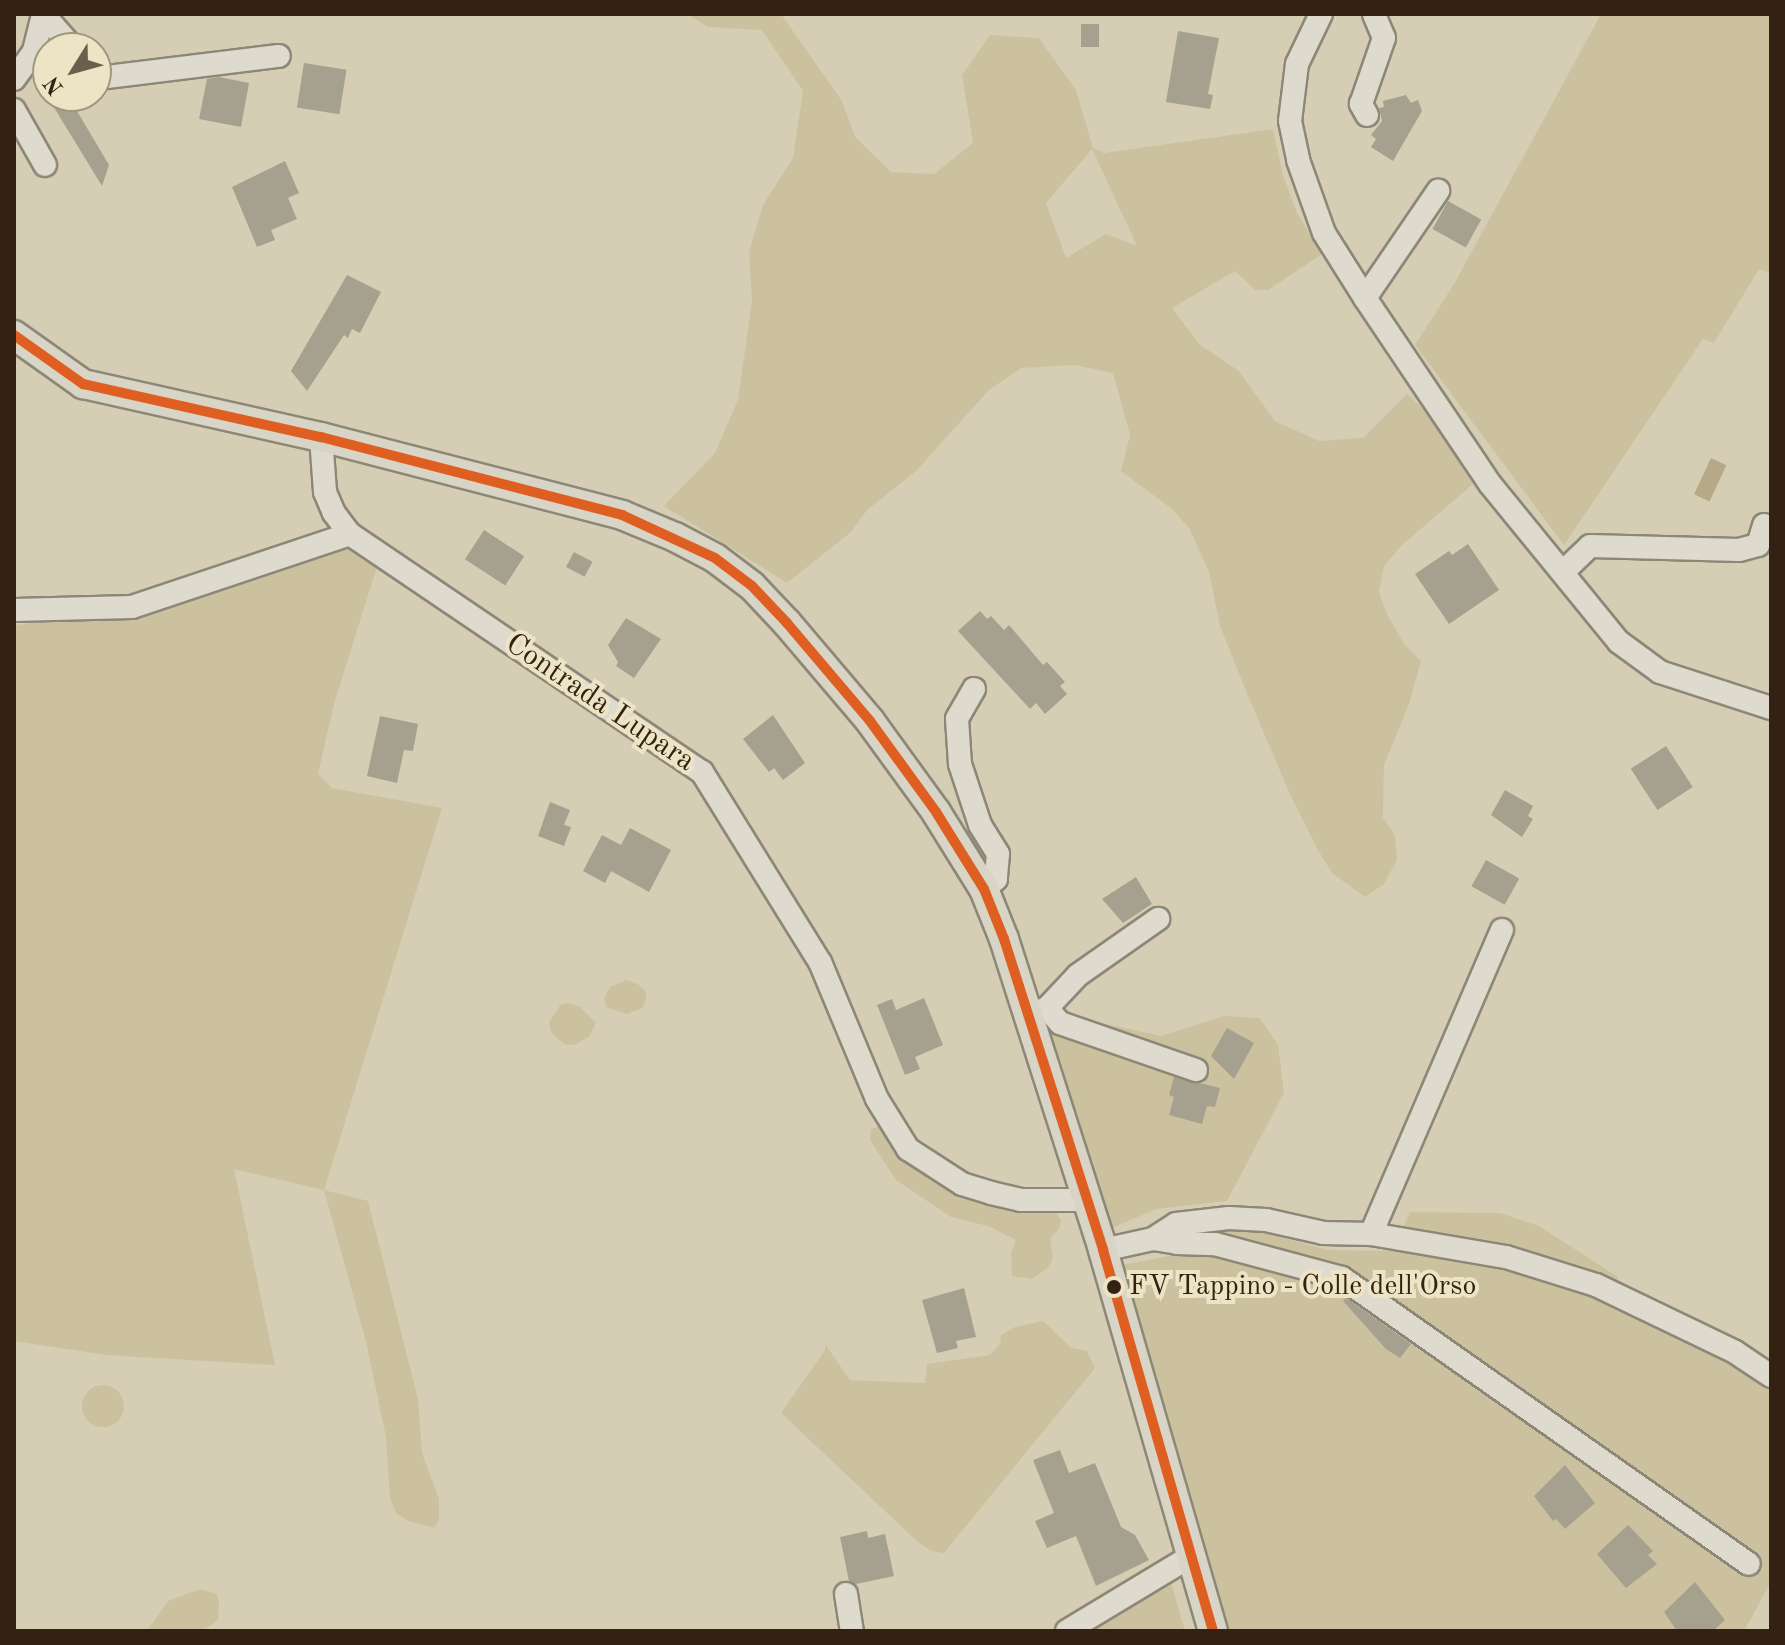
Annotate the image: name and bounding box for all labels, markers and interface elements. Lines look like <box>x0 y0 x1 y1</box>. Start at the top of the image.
north arrow <box>32 32 112 112</box>
text: N <box>41 72 68 99</box>
street label: Contrada Lupara <box>498 626 702 780</box>
place label: FV Tappino - Colle dell'Orso <box>1129 1270 1476 1304</box>
marker: FV Tappino - Colle dell'Orso <box>1106 1279 1122 1295</box>

